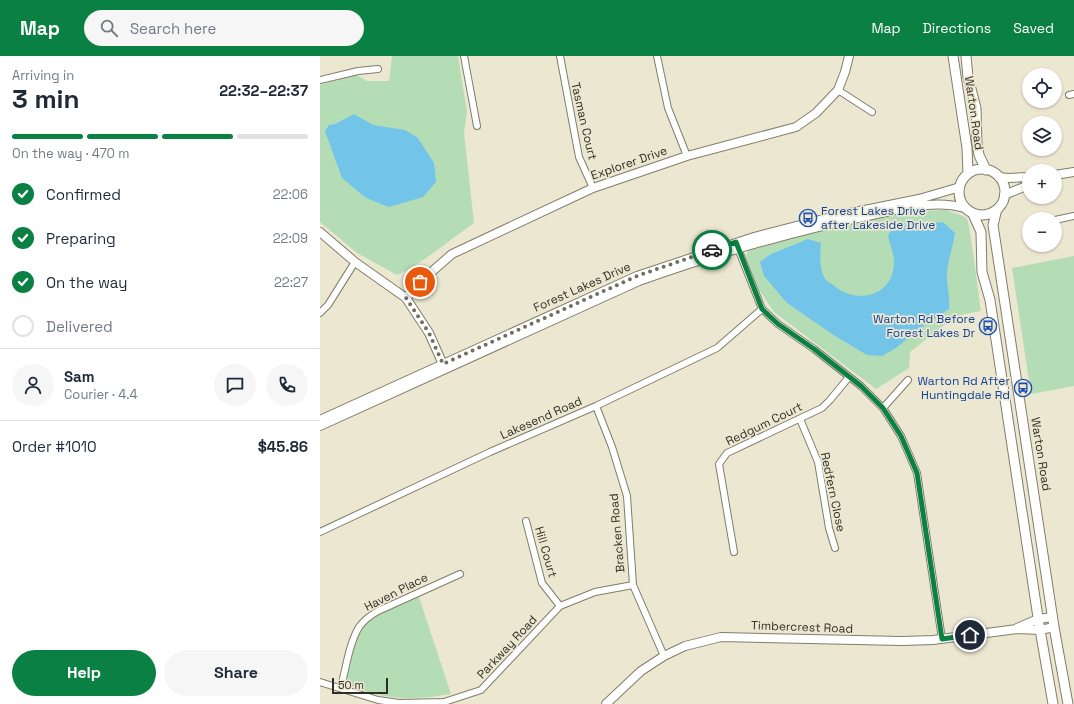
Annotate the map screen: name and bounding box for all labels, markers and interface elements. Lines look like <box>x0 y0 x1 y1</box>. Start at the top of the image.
search box <box>84 10 364 46</box>
text: Map <box>20 16 60 41</box>
icon: search <box>98 17 120 39</box>
text: Search here <box>130 19 216 38</box>
text: Map <box>871 19 901 37</box>
text: Directions <box>923 19 991 37</box>
text: Saved <box>1013 19 1054 37</box>
text: Arriving in <box>12 67 74 84</box>
map controls <box>1022 68 1062 252</box>
button: locate <box>1022 68 1062 108</box>
street label: Warton Road <box>961 75 987 151</box>
text: 22:32–22:37 <box>219 81 308 100</box>
street label: Tasman Court <box>567 81 601 161</box>
text: 3 min <box>12 82 80 116</box>
button: layers <box>1022 116 1062 156</box>
street label: Explorer Drive <box>589 142 669 184</box>
text: On the way · 470 m <box>12 145 129 162</box>
button: + <box>1022 164 1062 204</box>
icon: check <box>12 183 34 205</box>
text: Confirmed <box>46 185 121 204</box>
text: 22:06 <box>273 186 308 203</box>
place label: Forest Lakes Drive after Lakeside Drive <box>821 203 935 233</box>
bus stop icon: Forest Lakes Drive after Lakeside Drive <box>798 208 818 228</box>
button: − <box>1022 212 1062 252</box>
icon: check <box>12 227 34 249</box>
text: Preparing <box>46 229 116 248</box>
text: 22:09 <box>273 230 308 247</box>
courier <box>692 230 732 270</box>
icon: car <box>701 239 723 261</box>
street label: Forest Lakes Drive <box>531 258 633 316</box>
pin <box>403 265 437 299</box>
icon: check <box>12 271 34 293</box>
icon: bag <box>409 271 431 293</box>
text: On the way <box>46 273 127 292</box>
text: 22:27 <box>274 274 308 291</box>
place label: Warton Rd Before Forest Lakes Dr <box>873 311 975 341</box>
bus stop icon: Warton Rd Before Forest Lakes Dr <box>978 316 998 336</box>
text: Delivered <box>46 317 113 336</box>
button: person <box>12 364 54 406</box>
button: chat <box>214 364 256 406</box>
button: phone <box>266 364 308 406</box>
text: Sam <box>64 367 95 386</box>
place label: Warton Rd After Huntingdale Rd <box>917 373 1010 403</box>
bus stop icon: Warton Rd After Huntingdale Rd <box>1013 378 1033 398</box>
text: Courier · 4.4 <box>64 386 138 403</box>
street label: Lakesend Road <box>498 393 584 443</box>
street label: Redgum Court <box>723 399 805 449</box>
street label: Warton Road <box>1027 416 1055 492</box>
text: Order #1010 <box>12 437 97 456</box>
text: $45.86 <box>258 437 308 456</box>
street label: Redfern Close <box>817 451 849 533</box>
street label: Bracken Road <box>606 493 628 573</box>
street label: Hill Court <box>531 525 561 579</box>
street label: Haven Place <box>361 569 431 615</box>
street label: Parkway Road <box>473 612 541 682</box>
street label: Timbercrest Road <box>751 617 853 637</box>
pin <box>953 618 987 652</box>
icon: home <box>959 624 981 646</box>
button: Help <box>12 650 156 696</box>
button: Share <box>164 650 308 696</box>
scale bar <box>332 676 388 695</box>
text: 50 m <box>338 678 364 692</box>

